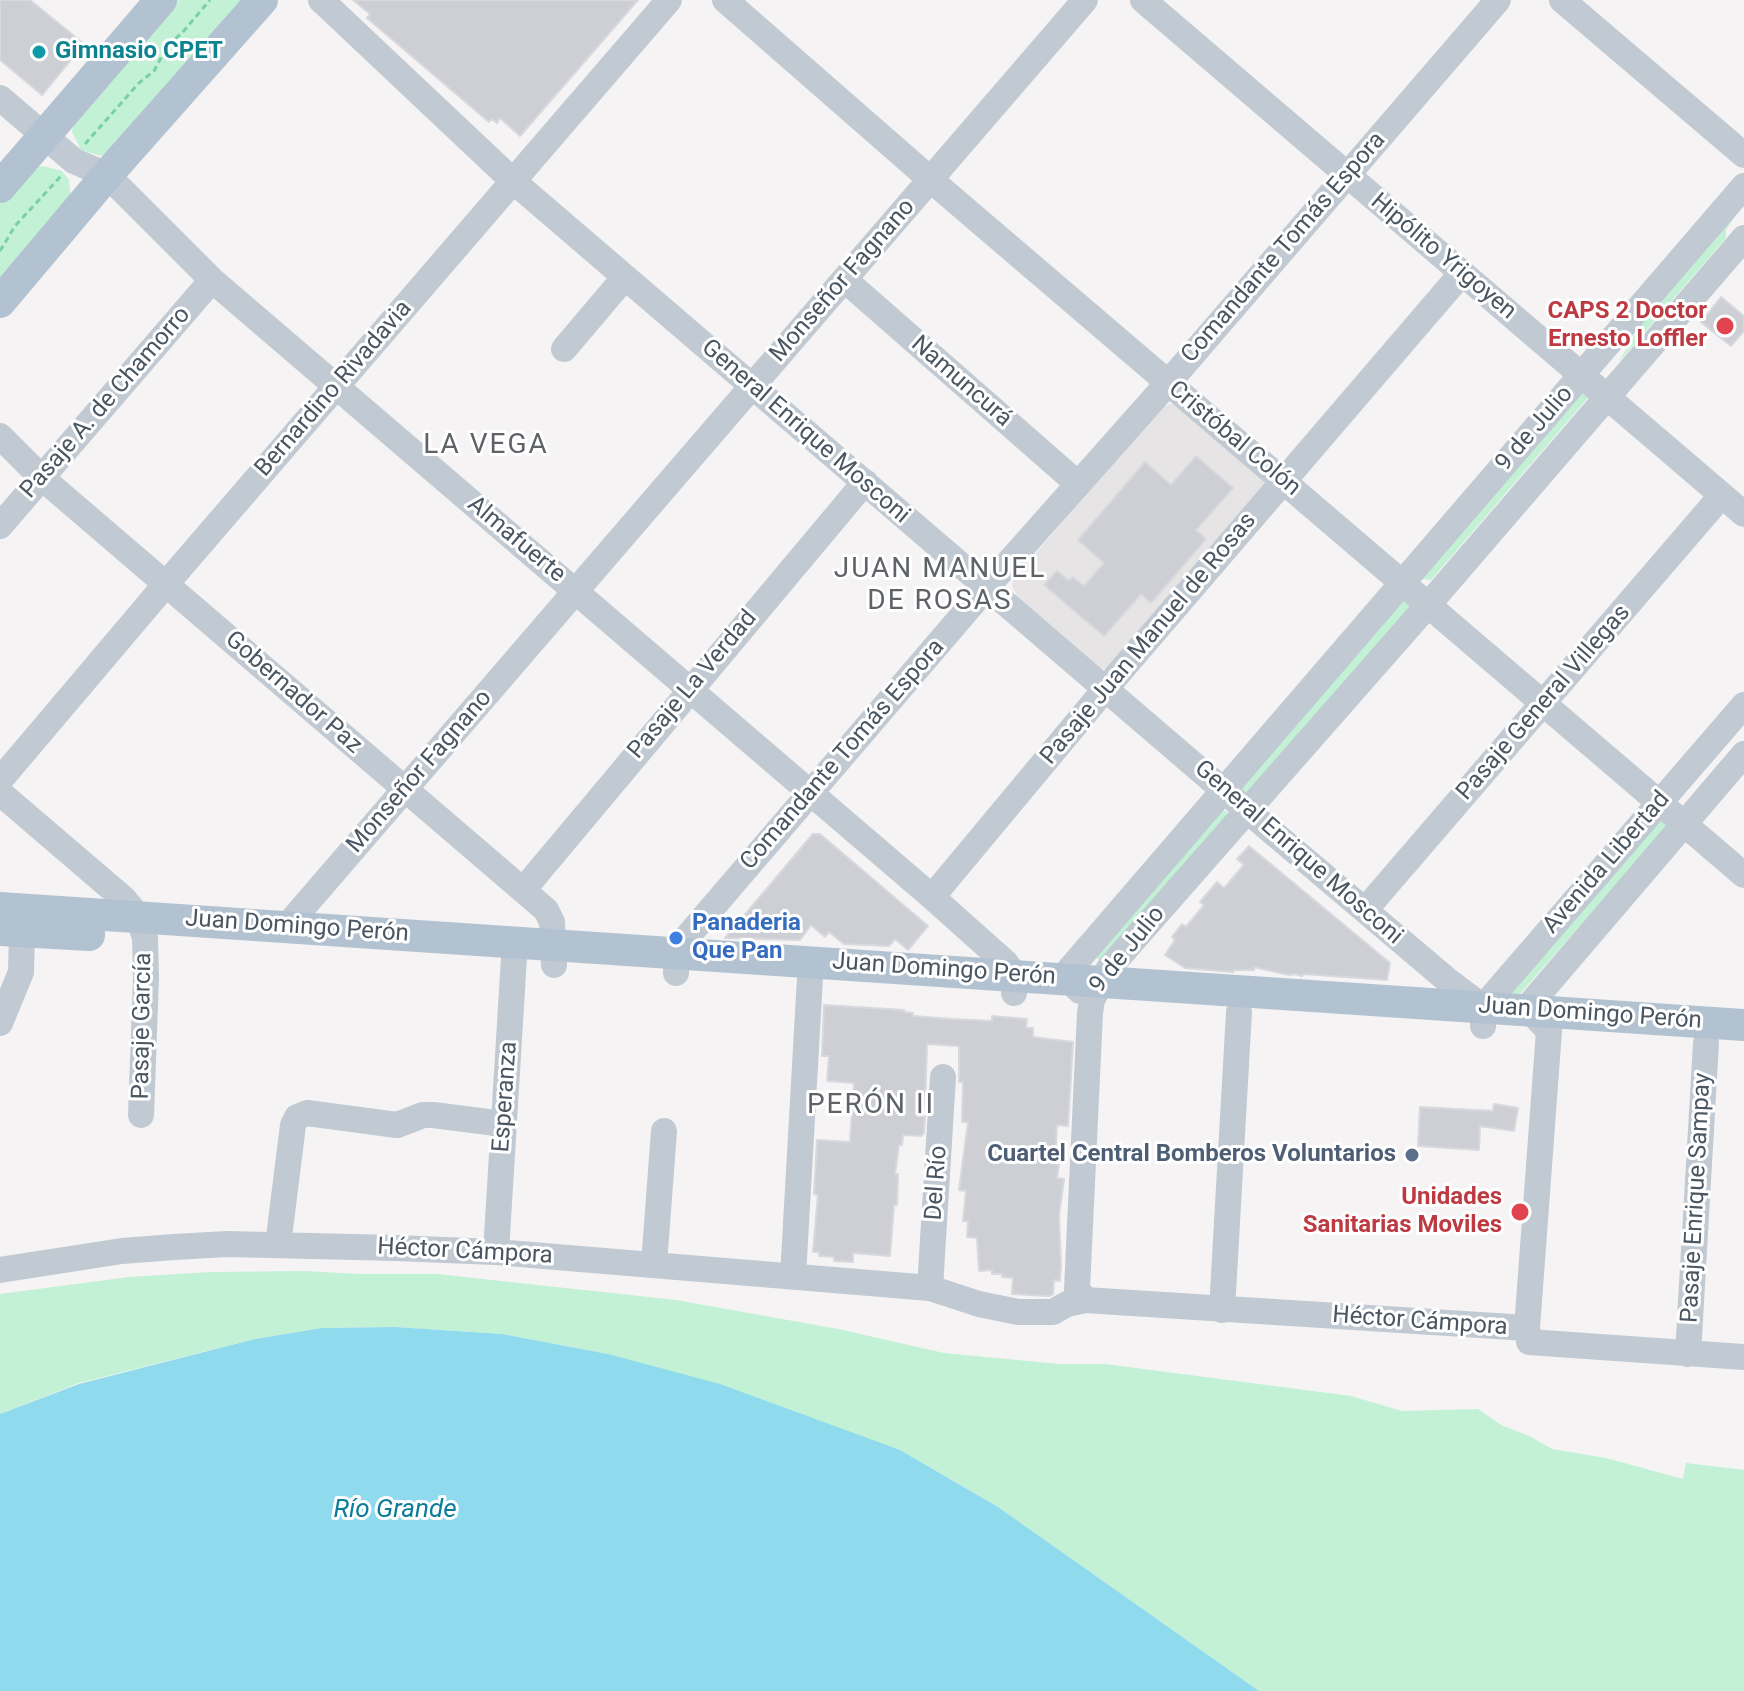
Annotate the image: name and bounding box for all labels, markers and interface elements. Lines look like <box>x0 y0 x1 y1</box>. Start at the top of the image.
place label: Gimnasio CPET <box>55 38 223 66</box>
marker: Gimnasio CPET <box>30 43 48 61</box>
street label: Comandante Tomás Espora <box>1176 127 1392 369</box>
street label: Hipólito Yrigoyen <box>1364 188 1522 326</box>
street label: Monseñor Fagnano <box>764 194 922 368</box>
street label: Bernardino Rivadavia <box>250 295 418 483</box>
place label: CAPS 2 Doctor Ernesto Loffler <box>1547 298 1707 354</box>
street label: Pasaje A. de Chamorro <box>15 301 197 505</box>
marker: CAPS 2 Doctor Ernesto Loffler <box>1714 315 1736 337</box>
street label: Namuncurá <box>905 330 1017 434</box>
street label: General Enrique Mosconi <box>695 334 915 530</box>
street label: Cristóbal Colón <box>1162 375 1306 503</box>
street label: 9 de Julio <box>1490 381 1580 477</box>
district label: LA VEGA <box>423 429 549 463</box>
street label: Almafuerte <box>461 491 571 589</box>
street label: Pasaje Juan Manuel de Rosas <box>1035 507 1263 771</box>
district label: JUAN MANUEL DE ROSAS <box>834 553 1046 619</box>
street label: Pasaje General Villegas <box>1451 599 1637 807</box>
street label: Pasaje La Verdad <box>622 605 764 765</box>
street label: Gobernador Paz <box>219 626 367 760</box>
street label: Comandante Tomás Espora <box>735 634 951 876</box>
street label: Monseñor Fagnano <box>341 685 499 859</box>
street label: General Enrique Mosconi <box>1188 755 1408 951</box>
street label: Avenida Libertad <box>1537 786 1677 940</box>
street label: 9 de Julio <box>1084 901 1172 999</box>
street label: Juan Domingo Perón <box>184 905 410 949</box>
place label: Panaderia Que Pan <box>692 910 801 966</box>
marker: Panaderia Que Pan <box>667 929 685 947</box>
street label: Juan Domingo Perón <box>831 948 1057 992</box>
street label: Pasaje García <box>127 952 159 1100</box>
street label: Juan Domingo Perón <box>1477 992 1703 1036</box>
street label: Esperanza <box>488 1041 524 1153</box>
street label: Pasaje Enrique Sampay <box>1676 1072 1718 1324</box>
district label: PERÓN II <box>807 1089 935 1123</box>
place label: Cuartel Central Bomberos Voluntarios <box>987 1141 1396 1169</box>
street label: Del Río <box>920 1145 954 1221</box>
marker: Cuartel Central Bomberos Voluntarios <box>1403 1146 1421 1164</box>
place label: Unidades Sanitarias Moviles <box>1303 1184 1502 1240</box>
marker: Unidades Sanitarias Moviles <box>1509 1201 1531 1223</box>
street label: Héctor Cámpora <box>377 1233 553 1271</box>
street label: Héctor Cámpora <box>1332 1302 1508 1342</box>
water label: Río Grande <box>333 1494 457 1526</box>

